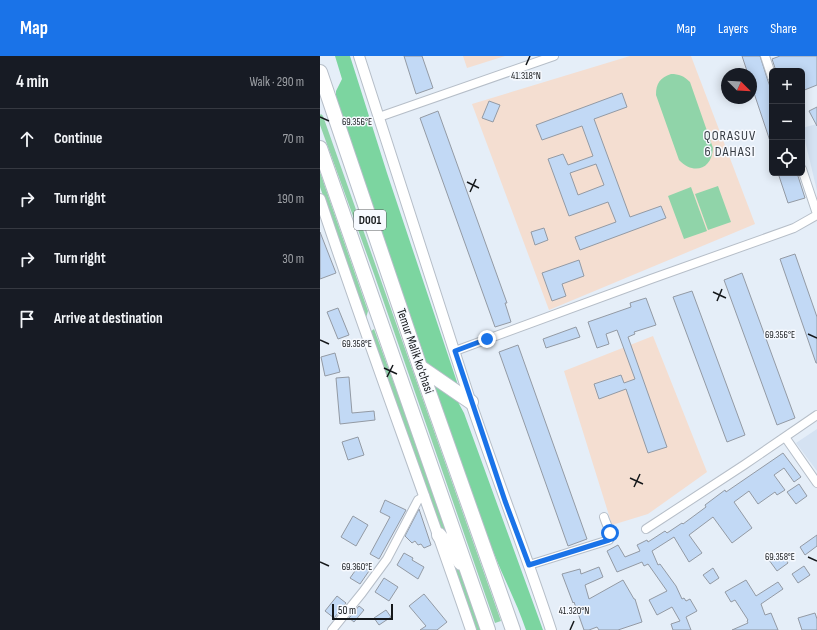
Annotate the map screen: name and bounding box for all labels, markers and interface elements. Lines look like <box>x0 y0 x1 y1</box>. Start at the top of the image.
text: Map <box>20 17 48 40</box>
text: Map <box>676 20 696 37</box>
text: Layers <box>718 20 748 37</box>
text: Share <box>770 20 797 37</box>
north arrow <box>721 68 757 104</box>
map controls <box>769 68 805 176</box>
button: + <box>769 68 805 104</box>
text: 41.318°N <box>511 70 541 82</box>
text: 4 min <box>16 72 49 92</box>
text: Walk · 290 m <box>249 74 304 90</box>
button: − <box>769 104 805 140</box>
text: 69.356°E <box>342 116 372 128</box>
district label: QORASUV 6 DAHASI <box>704 127 756 160</box>
icon: ahead <box>16 128 38 150</box>
text: Continue <box>54 129 103 148</box>
text: 70 m <box>283 131 304 147</box>
button: locate <box>769 140 805 176</box>
icon: right <box>16 188 38 210</box>
text: Turn right <box>54 189 106 208</box>
text: 190 m <box>277 191 304 207</box>
road number: D001 <box>354 210 386 230</box>
icon: right <box>16 248 38 270</box>
text: Turn right <box>54 249 106 268</box>
text: 30 m <box>282 251 304 267</box>
street label: Temur Malik ko'chasi <box>393 306 437 396</box>
icon: arrive <box>16 308 38 330</box>
text: Arrive at destination <box>54 309 163 328</box>
text: 69.356°E <box>765 329 795 341</box>
route end <box>478 330 496 348</box>
text: 69.358°E <box>342 338 372 350</box>
route start <box>601 524 619 542</box>
text: 69.358°E <box>765 551 795 563</box>
text: 69.360°E <box>342 561 372 573</box>
scale bar <box>332 602 393 621</box>
text: 50 m <box>338 604 356 617</box>
text: 41.320°N <box>559 605 589 617</box>

